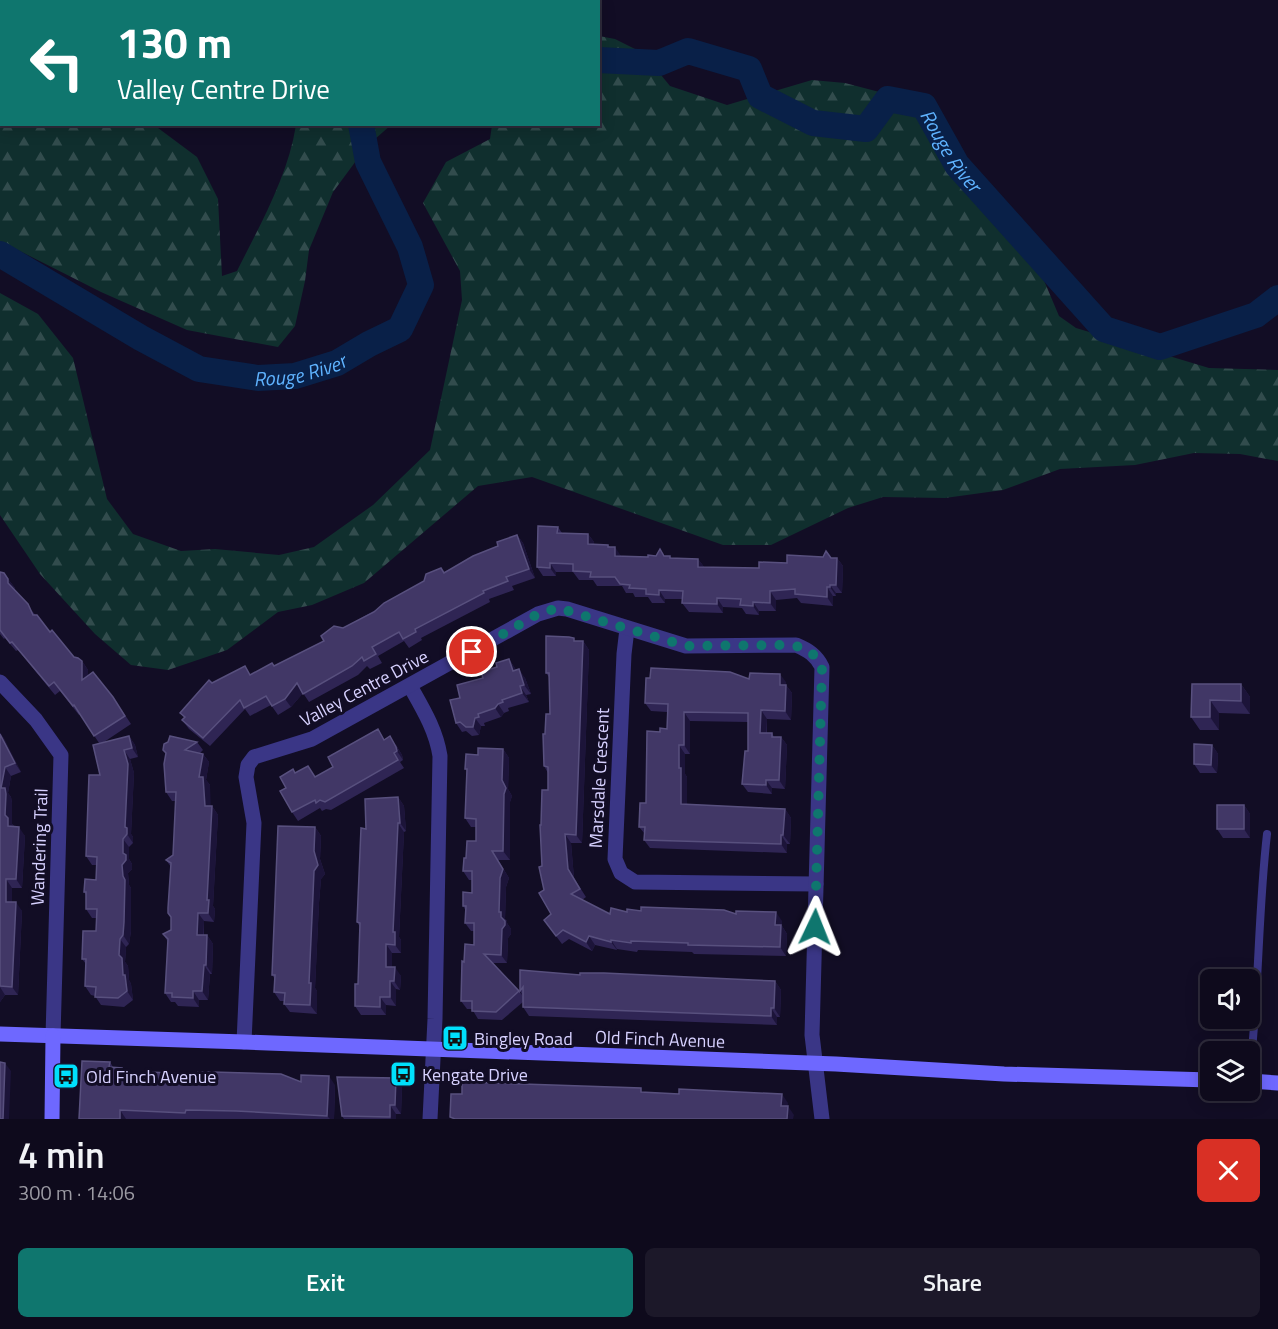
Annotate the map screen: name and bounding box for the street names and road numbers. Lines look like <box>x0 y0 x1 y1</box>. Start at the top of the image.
street label: Valley Centre Drive <box>295 643 433 733</box>
street label: Marsdale Crescent <box>582 706 616 849</box>
street label: Wandering Trail <box>23 788 55 906</box>
street label: Old Finch Avenue <box>594 1023 726 1055</box>

